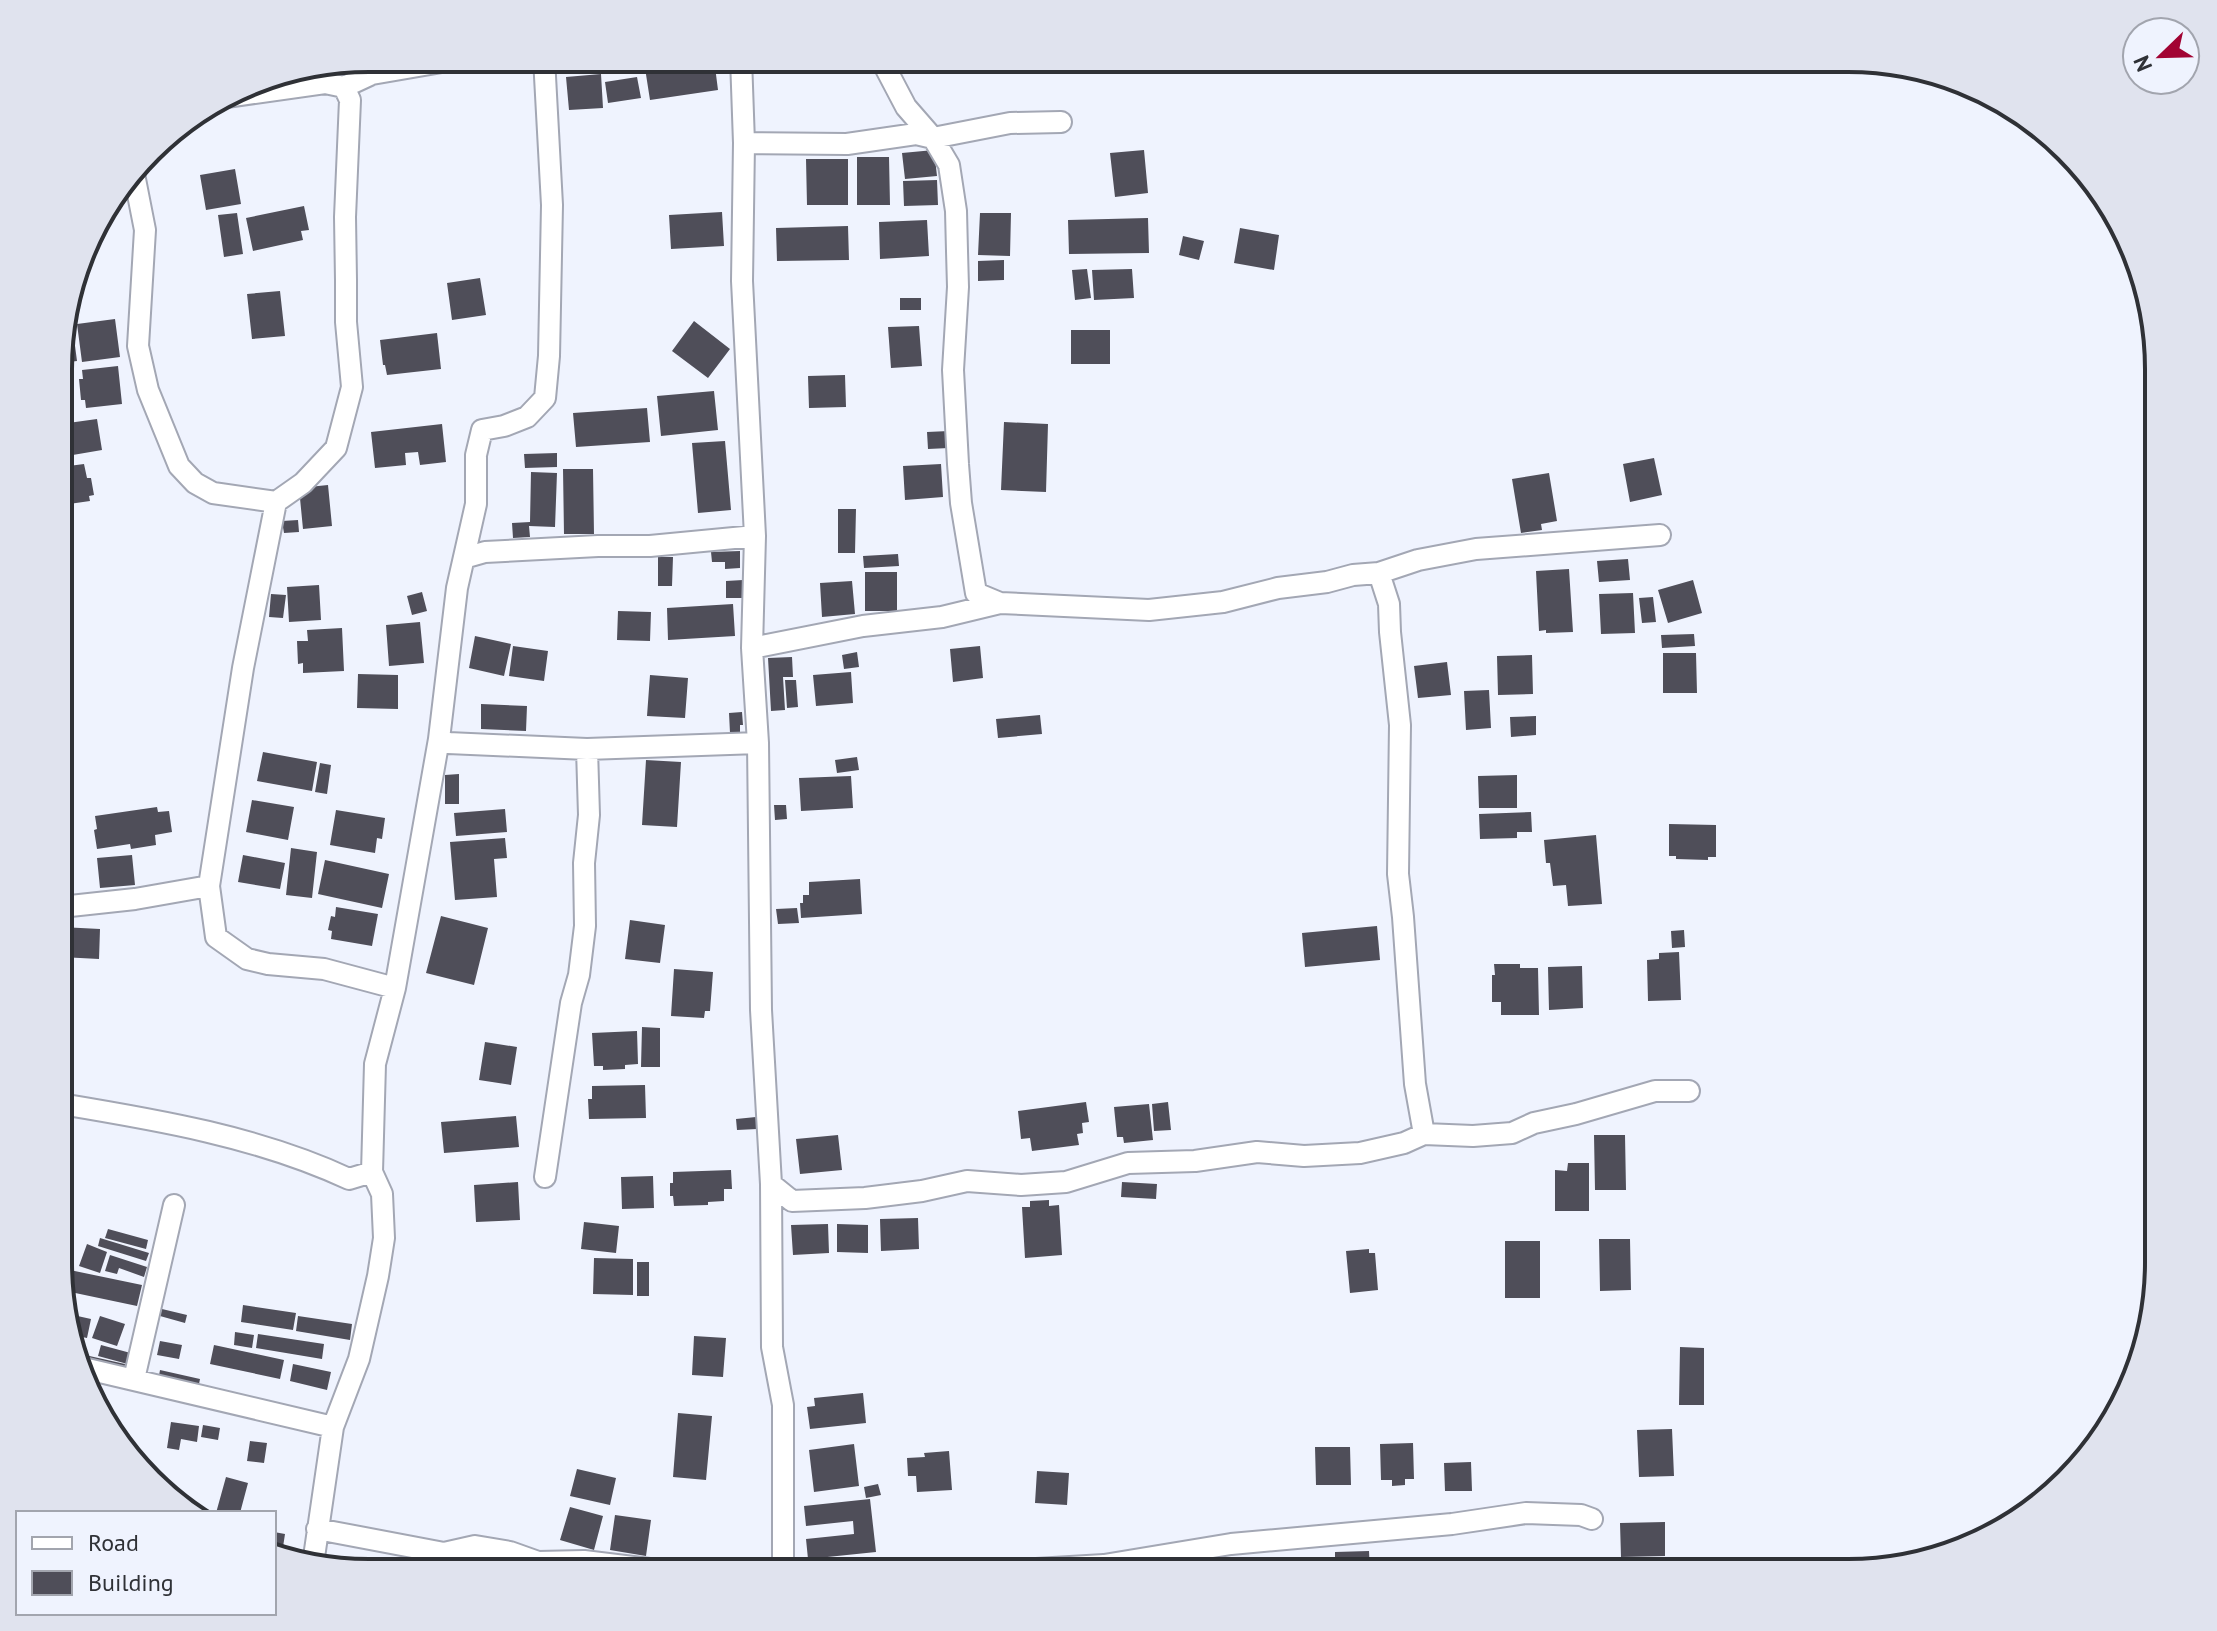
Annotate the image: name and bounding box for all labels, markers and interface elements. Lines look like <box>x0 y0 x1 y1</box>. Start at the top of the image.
north arrow <box>2121 16 2201 96</box>
text: N <box>2127 52 2158 76</box>
legend <box>16 1511 276 1615</box>
text: Road <box>88 1527 139 1558</box>
text: Building <box>88 1567 174 1598</box>

